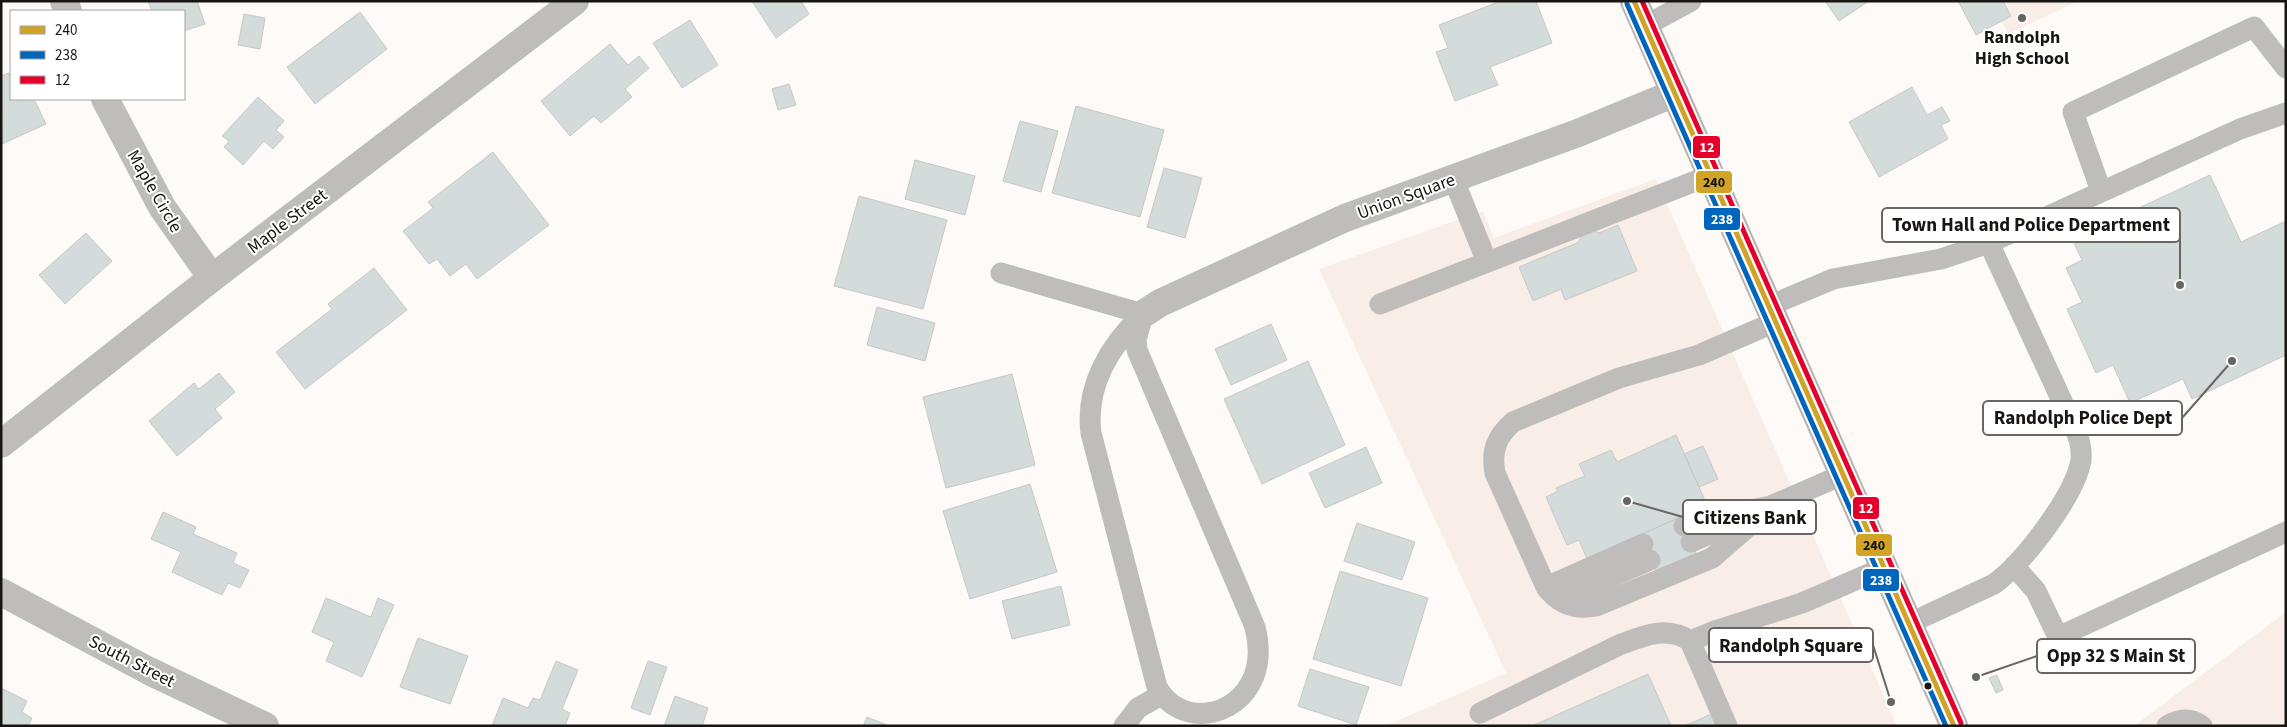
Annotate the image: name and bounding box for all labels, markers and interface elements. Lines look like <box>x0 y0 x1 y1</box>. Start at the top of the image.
legend <box>10 10 185 100</box>
marker: Randolph High School <box>2016 12 2028 24</box>
text: 240 <box>55 20 77 41</box>
place label: Randolph High School <box>1975 25 2069 71</box>
text: 238 <box>55 45 77 66</box>
text: 12 <box>55 70 70 91</box>
line badge: 12 <box>1692 135 1721 159</box>
text: 12 <box>1700 138 1714 158</box>
street label: Maple Circle <box>121 145 188 237</box>
street label: Union Square <box>1354 167 1459 226</box>
line badge: 240 <box>1695 170 1733 194</box>
text: 240 <box>1703 173 1725 193</box>
street label: Maple Street <box>242 183 333 260</box>
line badge: 238 <box>1703 207 1741 231</box>
callout: Town Hall and Police Department <box>1882 208 2180 242</box>
text: 238 <box>1711 210 1733 230</box>
text: Town Hall and Police Department <box>1892 212 2170 239</box>
callout: Randolph Police Dept <box>1983 401 2182 435</box>
text: Randolph Police Dept <box>1994 405 2172 432</box>
line badge: 12 <box>1852 496 1880 520</box>
text: 12 <box>1859 499 1873 519</box>
callout: Citizens Bank <box>1683 500 1816 534</box>
text: Citizens Bank <box>1693 505 1807 532</box>
line badge: 240 <box>1855 533 1893 557</box>
text: 240 <box>1863 536 1885 556</box>
line badge: 238 <box>1862 568 1900 592</box>
text: 238 <box>1870 571 1892 591</box>
callout: Randolph Square <box>1709 628 1873 662</box>
street label: South Street <box>84 629 179 694</box>
text: Randolph Square <box>1719 633 1863 660</box>
callout: Opp 32 S Main St <box>2037 639 2195 673</box>
text: Opp 32 S Main St <box>2047 643 2185 670</box>
unlabelled marker <box>1923 681 1933 691</box>

